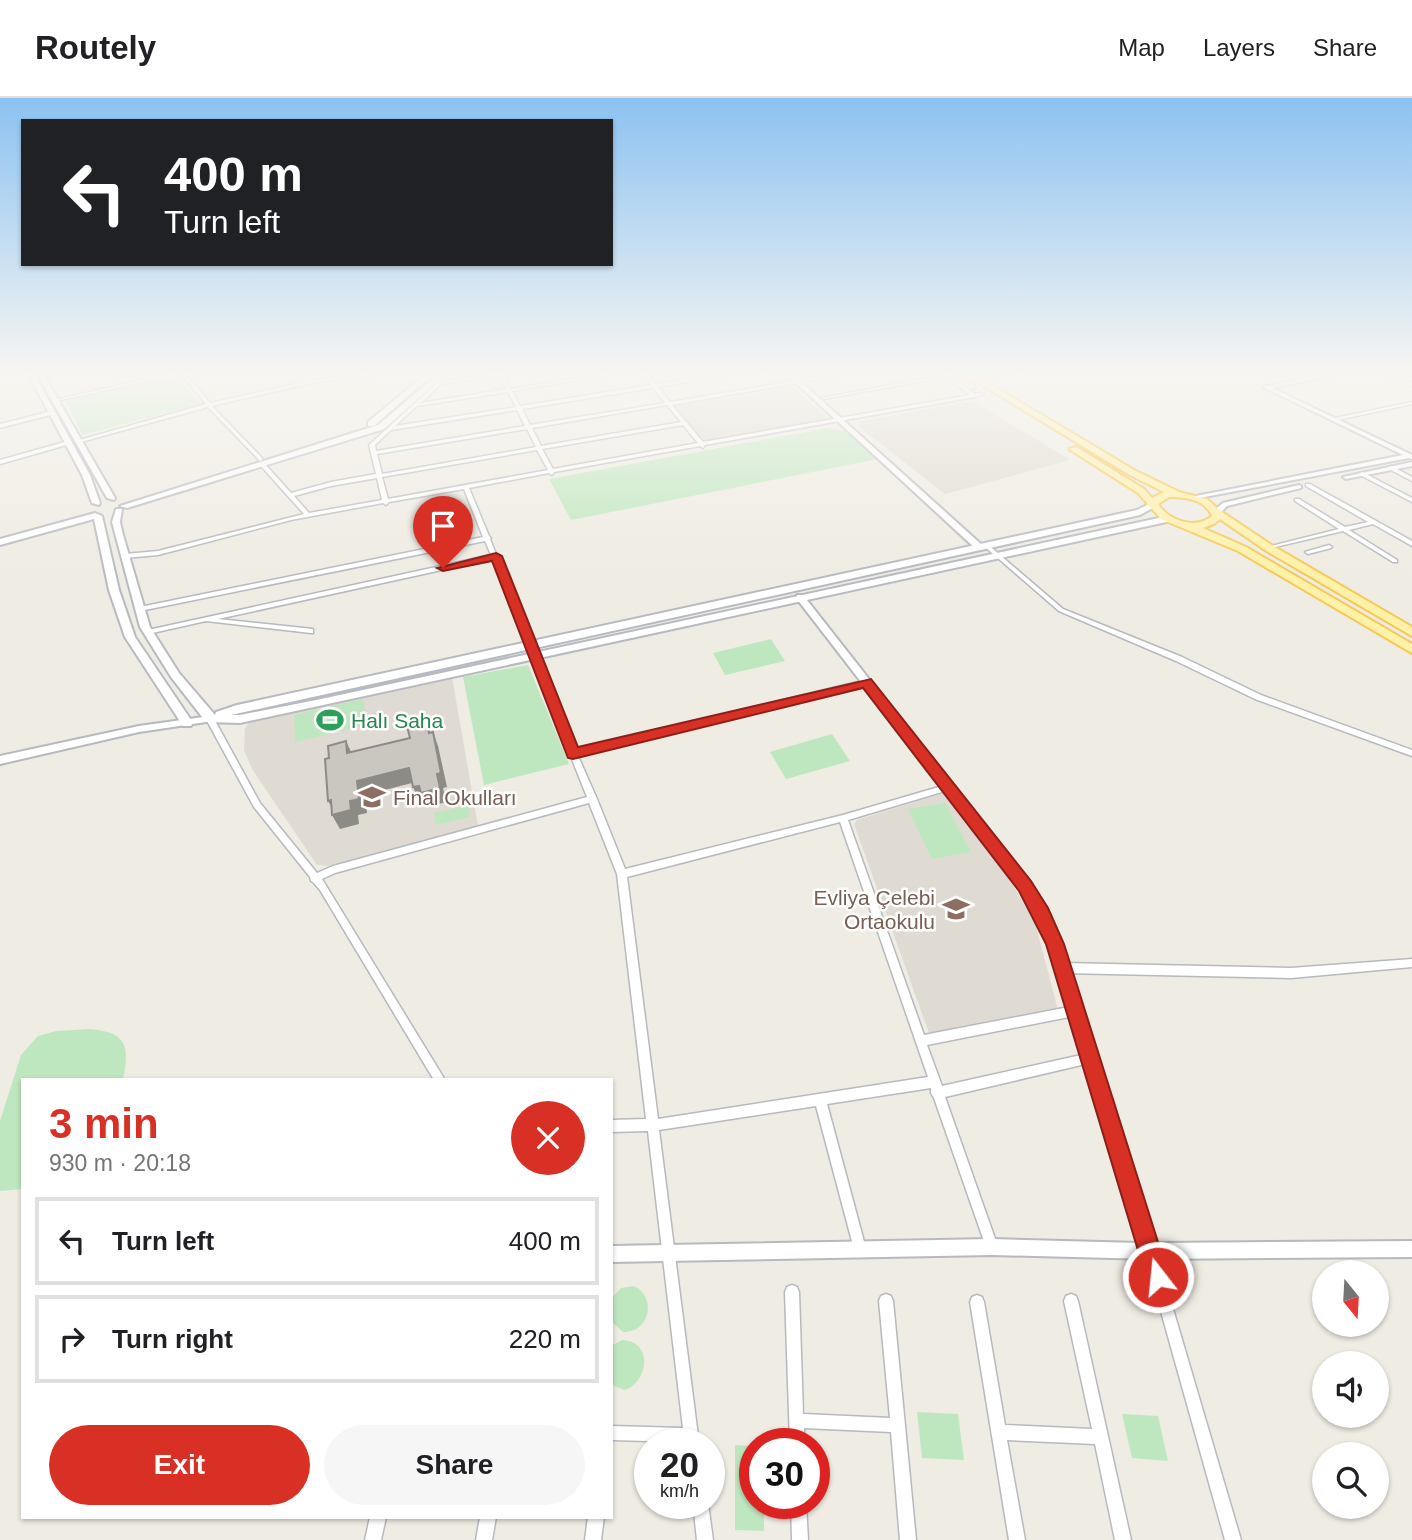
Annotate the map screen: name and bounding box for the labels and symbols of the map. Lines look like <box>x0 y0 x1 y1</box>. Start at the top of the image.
pin <box>413 496 473 568</box>
sports icon: Halı Saha <box>315 705 345 735</box>
place label: Halı Saha <box>351 709 444 732</box>
school or university icon: Final Okulları <box>357 782 387 812</box>
place label: Final Okulları <box>393 786 517 809</box>
place label: Evliya Çelebi Ortaokulu <box>814 886 935 933</box>
school or university icon: Evliya Çelebi Ortaokulu <box>941 894 971 924</box>
position arrow <box>1121 1240 1195 1314</box>
north arrow <box>1312 1260 1390 1337</box>
speed limit sign: 30 <box>739 1428 830 1519</box>

